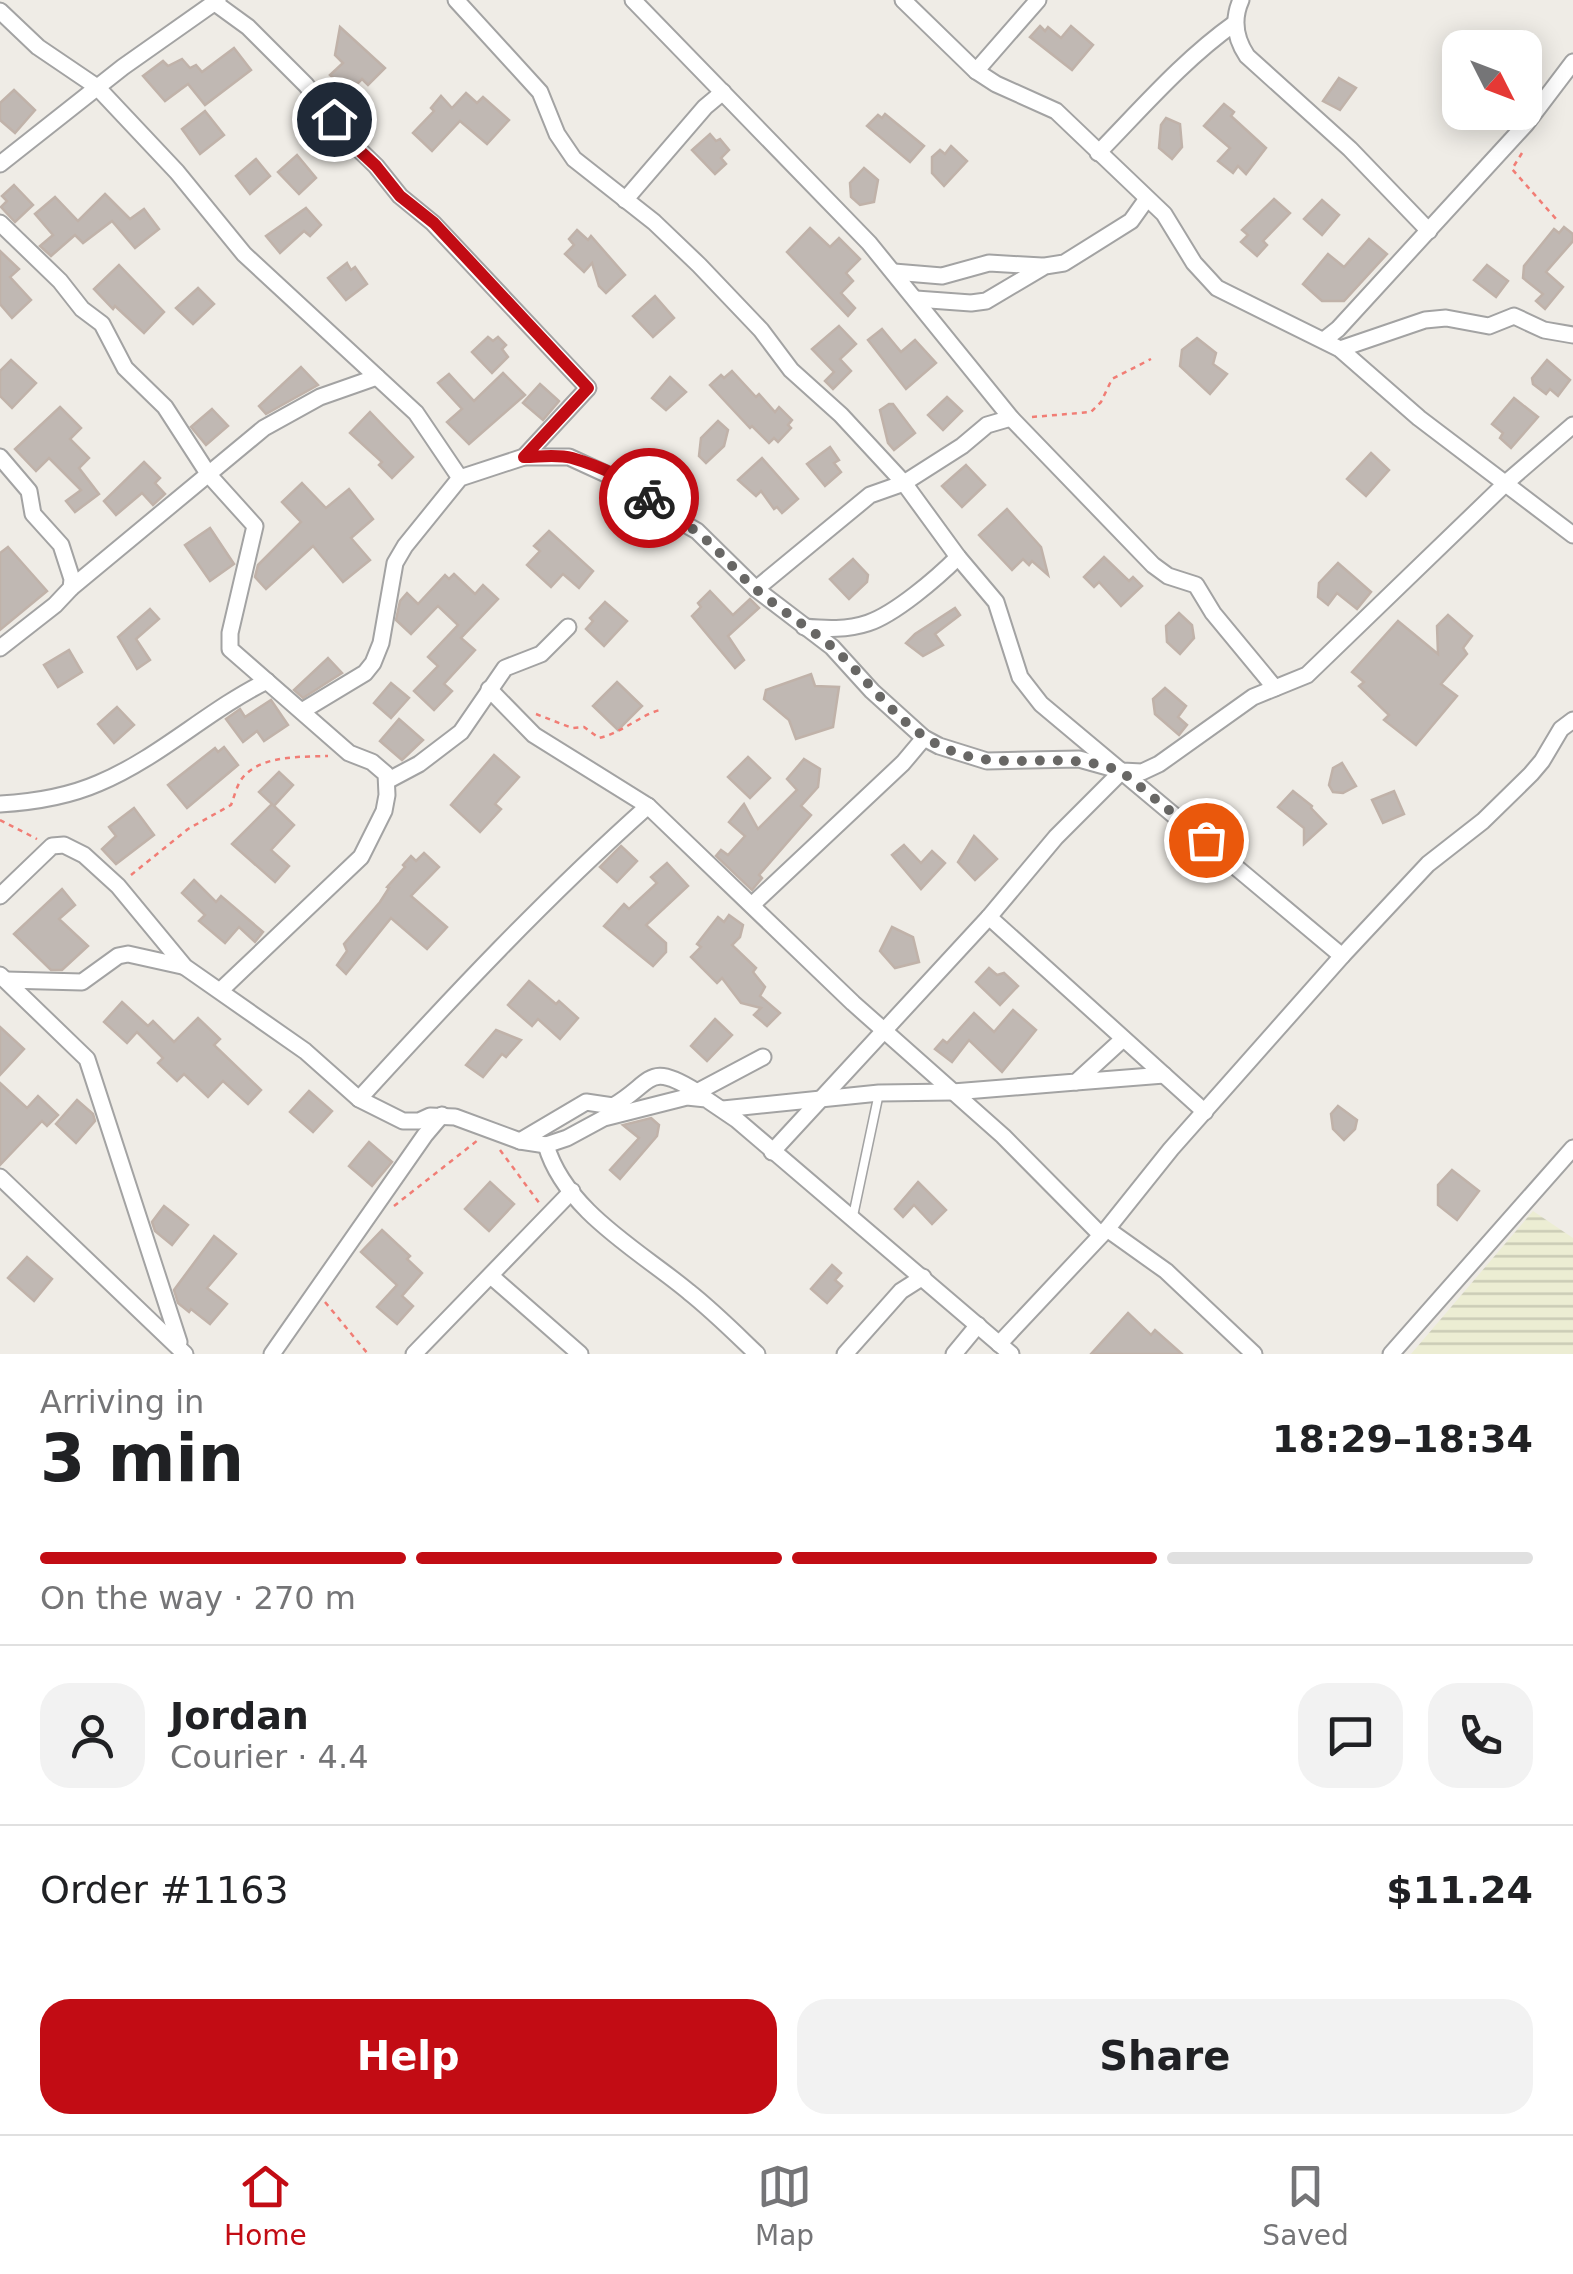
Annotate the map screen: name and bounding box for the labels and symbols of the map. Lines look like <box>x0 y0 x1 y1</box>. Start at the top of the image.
north arrow <box>1442 30 1542 130</box>
pin <box>292 77 377 162</box>
courier <box>599 448 699 548</box>
pin <box>1164 798 1249 883</box>

